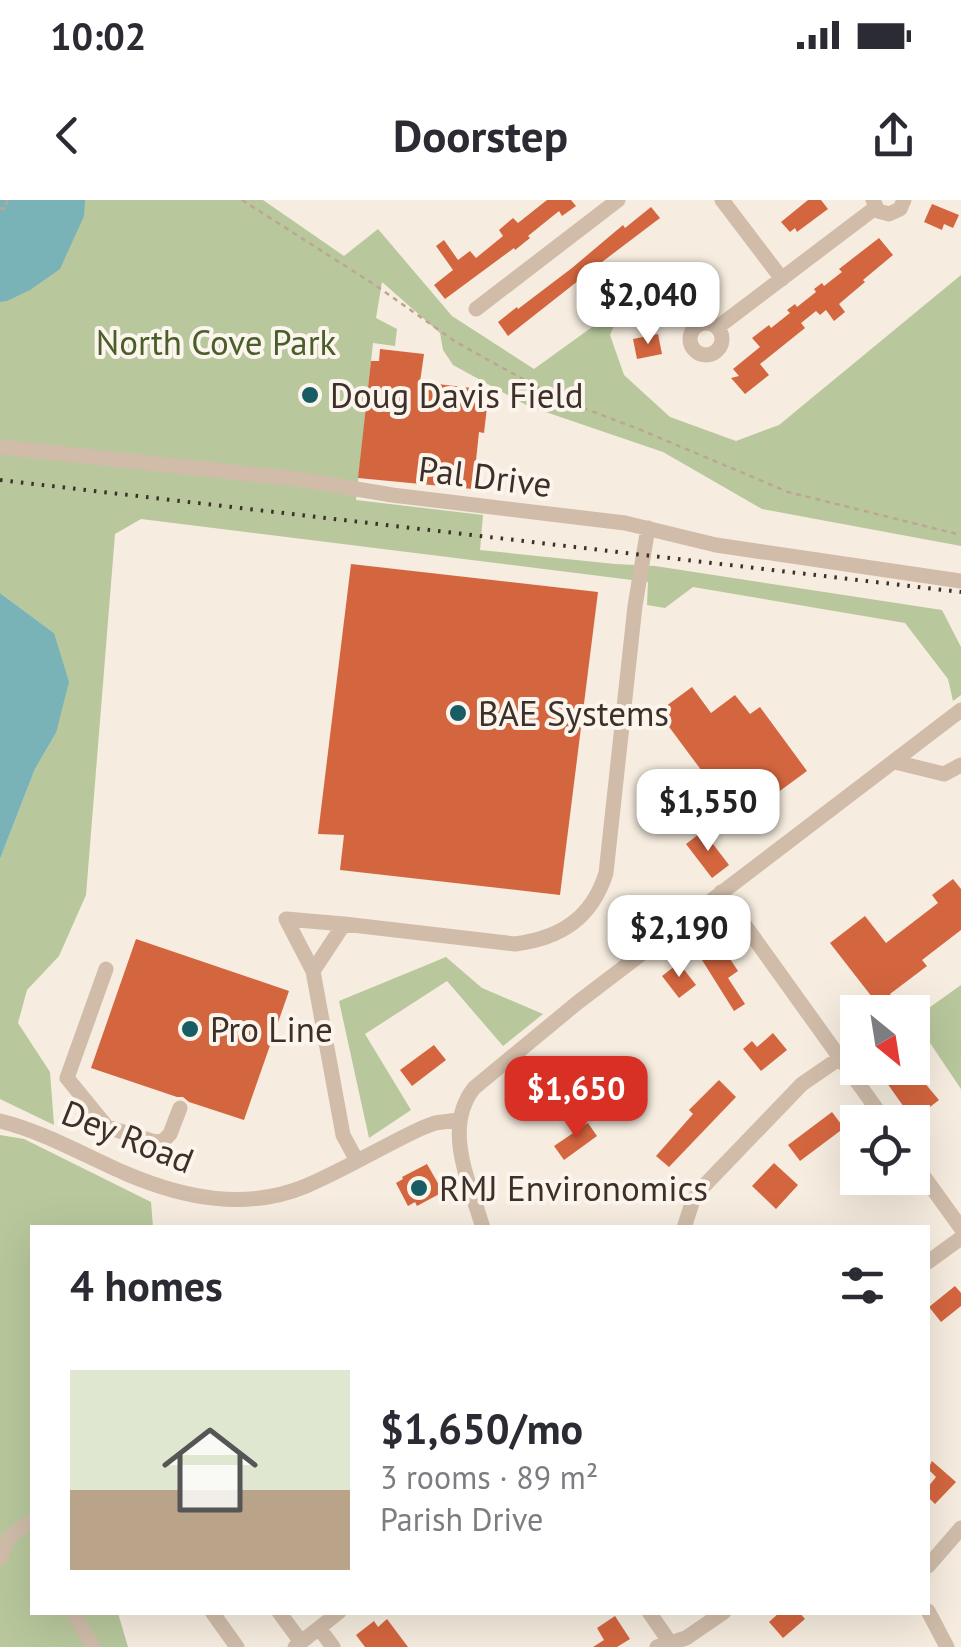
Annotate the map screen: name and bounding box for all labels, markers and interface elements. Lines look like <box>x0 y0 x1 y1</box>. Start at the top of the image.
text: 10:02 <box>50 11 146 60</box>
text: Doorstep <box>393 106 568 164</box>
icon: back <box>40 108 95 163</box>
icon: share <box>866 108 921 163</box>
pin: $2,040 <box>567 262 729 347</box>
text: $2,040 <box>599 273 697 315</box>
park label: North Cove Park <box>96 319 337 365</box>
place label: Doug Davis Field <box>330 372 584 418</box>
marker: Doug Davis Field <box>299 384 321 406</box>
street label: Pal Drive <box>416 445 554 507</box>
place label: BAE Systems <box>478 690 669 736</box>
marker: BAE Systems <box>447 702 469 724</box>
pin: $1,550 <box>627 769 789 854</box>
text: $1,550 <box>659 780 757 822</box>
pin: $2,190 <box>598 895 760 980</box>
text: $2,190 <box>630 906 728 948</box>
north arrow <box>840 995 930 1085</box>
map controls <box>840 995 930 1195</box>
place label: Pro Line <box>210 1006 333 1052</box>
marker: Pro Line <box>179 1018 201 1040</box>
pin: $1,650 <box>495 1056 657 1141</box>
text: $1,650 <box>527 1067 625 1109</box>
street label: Dey Road <box>55 1089 201 1183</box>
button: locate <box>840 1105 930 1195</box>
place label: RMJ Environomics <box>439 1165 708 1211</box>
marker: RMJ Environomics <box>408 1177 430 1199</box>
text: 4 homes <box>70 1258 223 1313</box>
icon: filters <box>835 1258 890 1313</box>
text: $1,650/mo <box>380 1401 583 1456</box>
icon: home <box>150 1410 270 1530</box>
text: 3 rooms · 89 m² <box>380 1456 598 1498</box>
text: Parish Drive <box>380 1498 543 1540</box>

